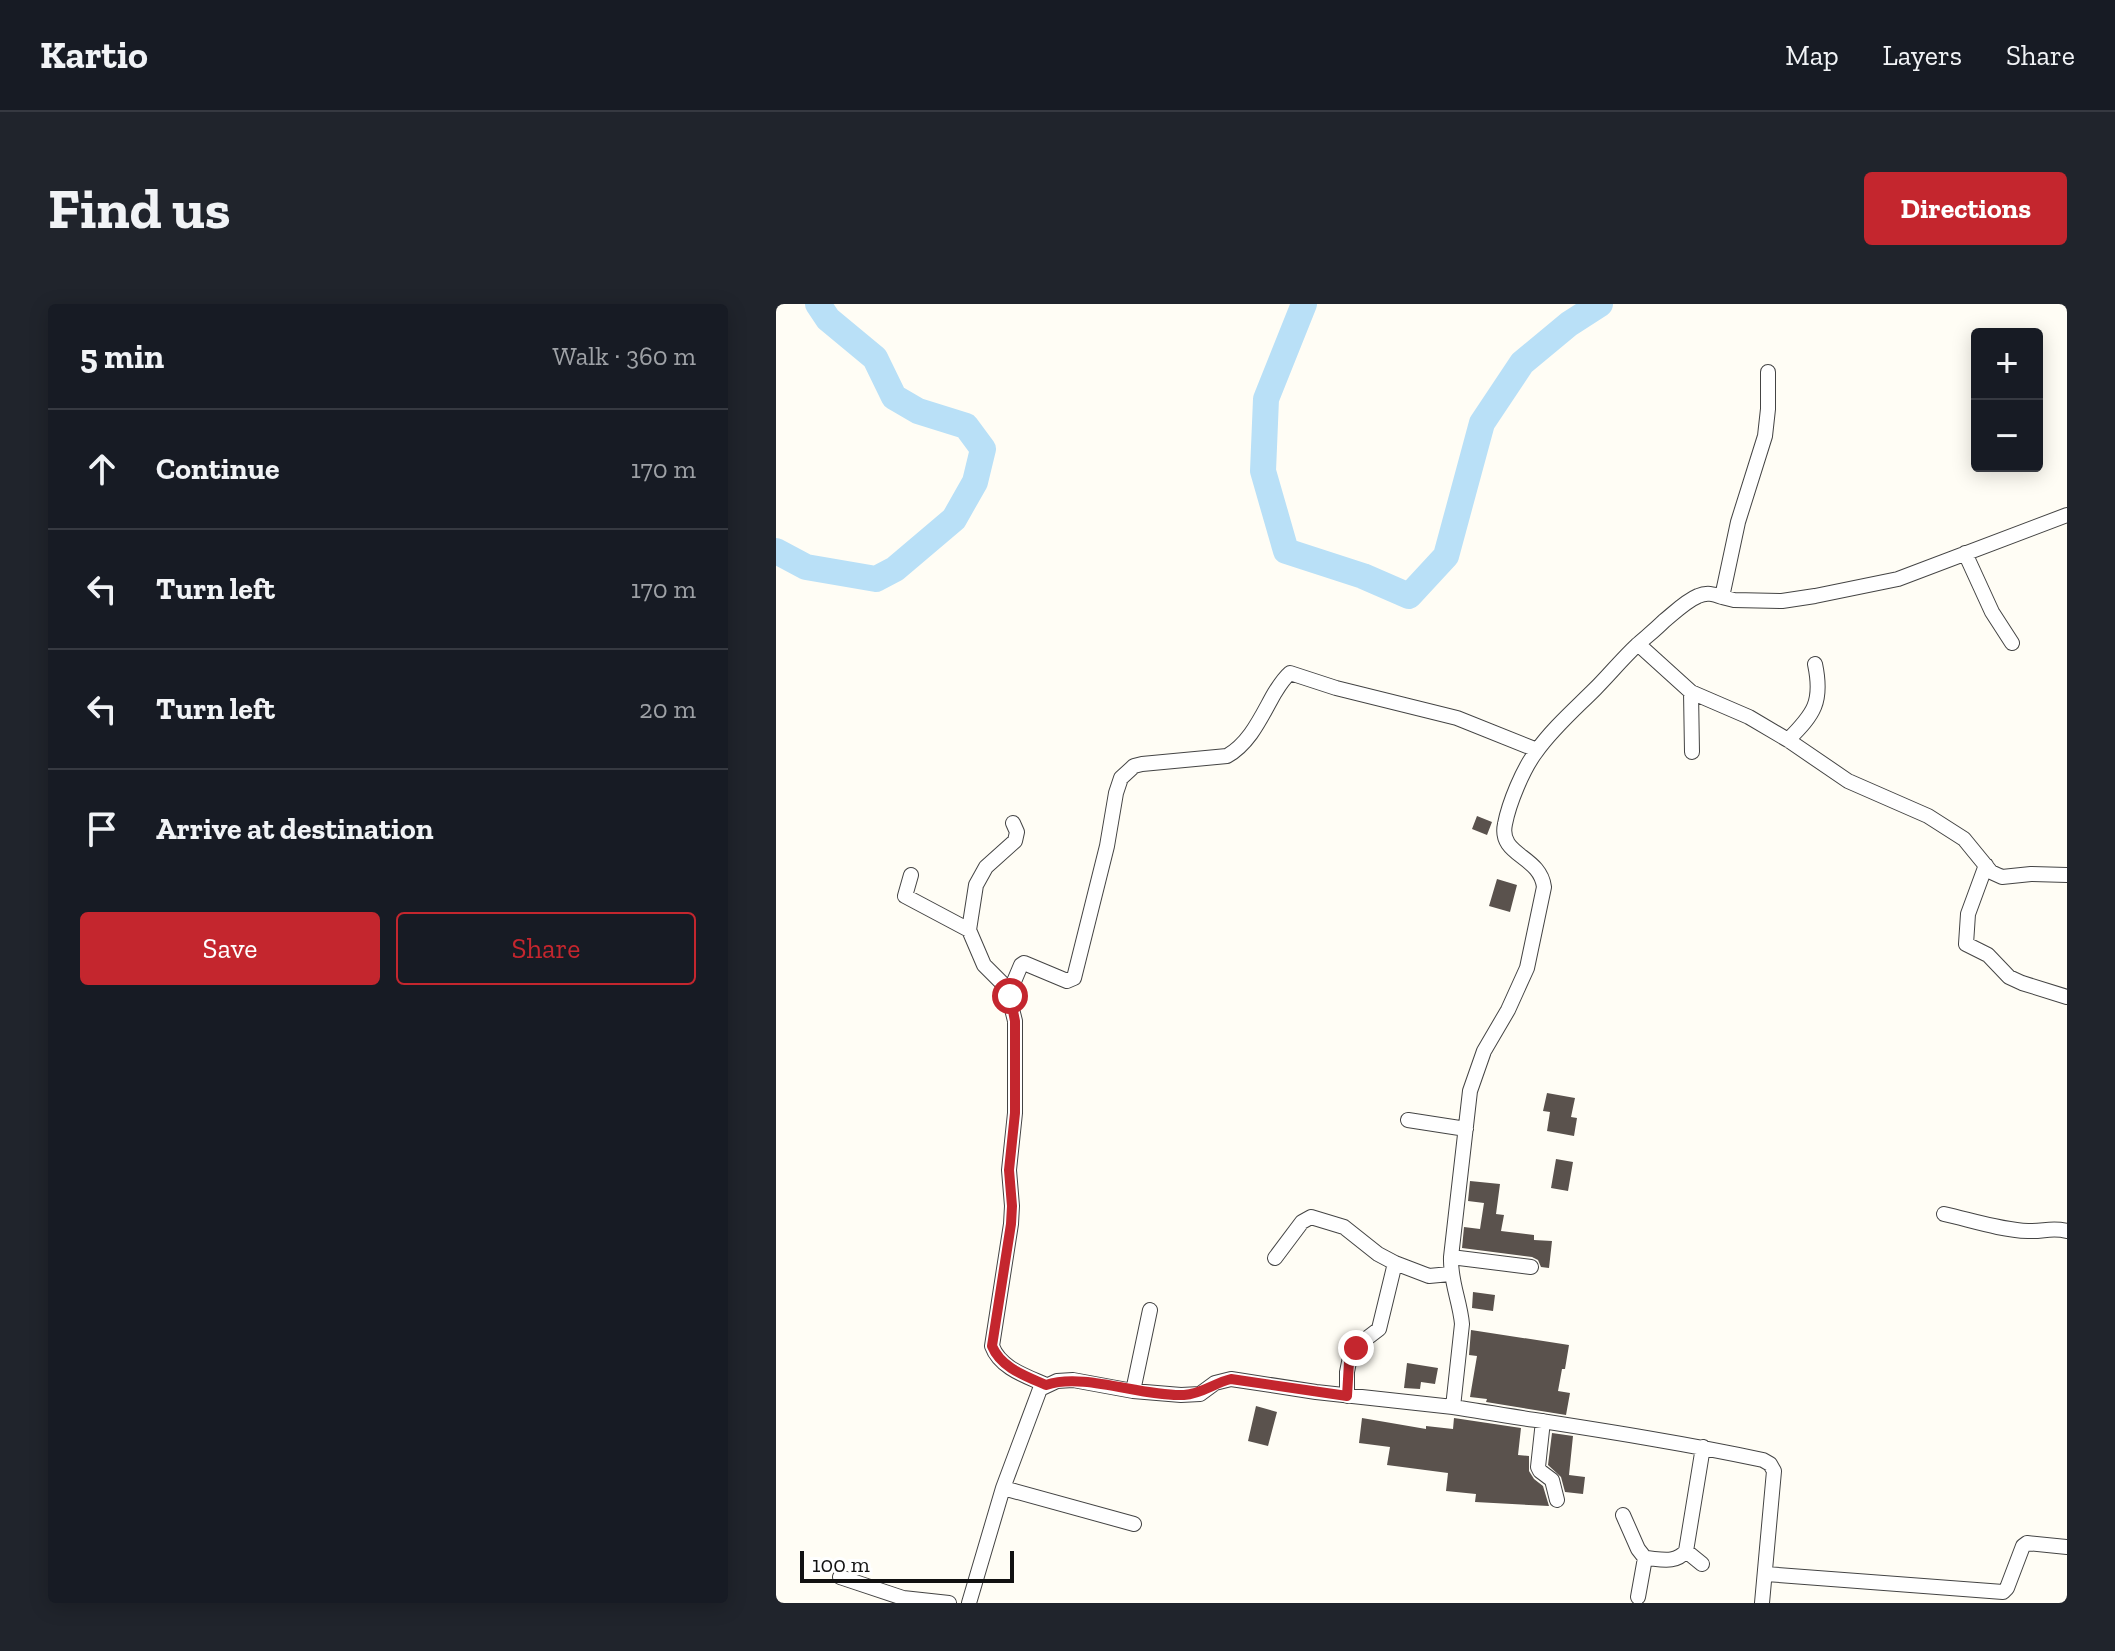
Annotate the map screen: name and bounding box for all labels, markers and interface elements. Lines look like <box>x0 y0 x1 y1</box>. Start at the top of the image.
text: Kartio <box>40 32 148 78</box>
text: Map <box>1785 39 1839 72</box>
text: Layers <box>1883 39 1962 72</box>
text: Share <box>2006 39 2075 72</box>
button: Directions <box>1864 172 2067 245</box>
text: Find us <box>48 175 231 242</box>
map controls <box>1971 328 2043 472</box>
button: + <box>1971 328 2043 400</box>
text: 5 min <box>80 336 164 377</box>
text: Walk · 360 m <box>553 340 696 372</box>
button: − <box>1971 400 2043 472</box>
icon: ahead <box>80 447 124 491</box>
text: Continue <box>156 451 280 487</box>
text: 170 m <box>631 453 696 485</box>
icon: left <box>80 567 124 611</box>
text: Turn left <box>156 571 275 607</box>
text: 170 m <box>631 573 696 605</box>
icon: left <box>80 687 124 731</box>
text: Turn left <box>156 691 275 727</box>
text: 20 m <box>639 693 696 725</box>
icon: arrive <box>80 807 124 851</box>
text: Arrive at destination <box>156 811 433 847</box>
button: Save <box>80 912 380 985</box>
button: Share <box>396 912 696 985</box>
route start <box>992 978 1028 1014</box>
route end <box>1338 1330 1374 1366</box>
scale bar <box>800 1547 1014 1583</box>
text: 100 m <box>812 1551 870 1578</box>

